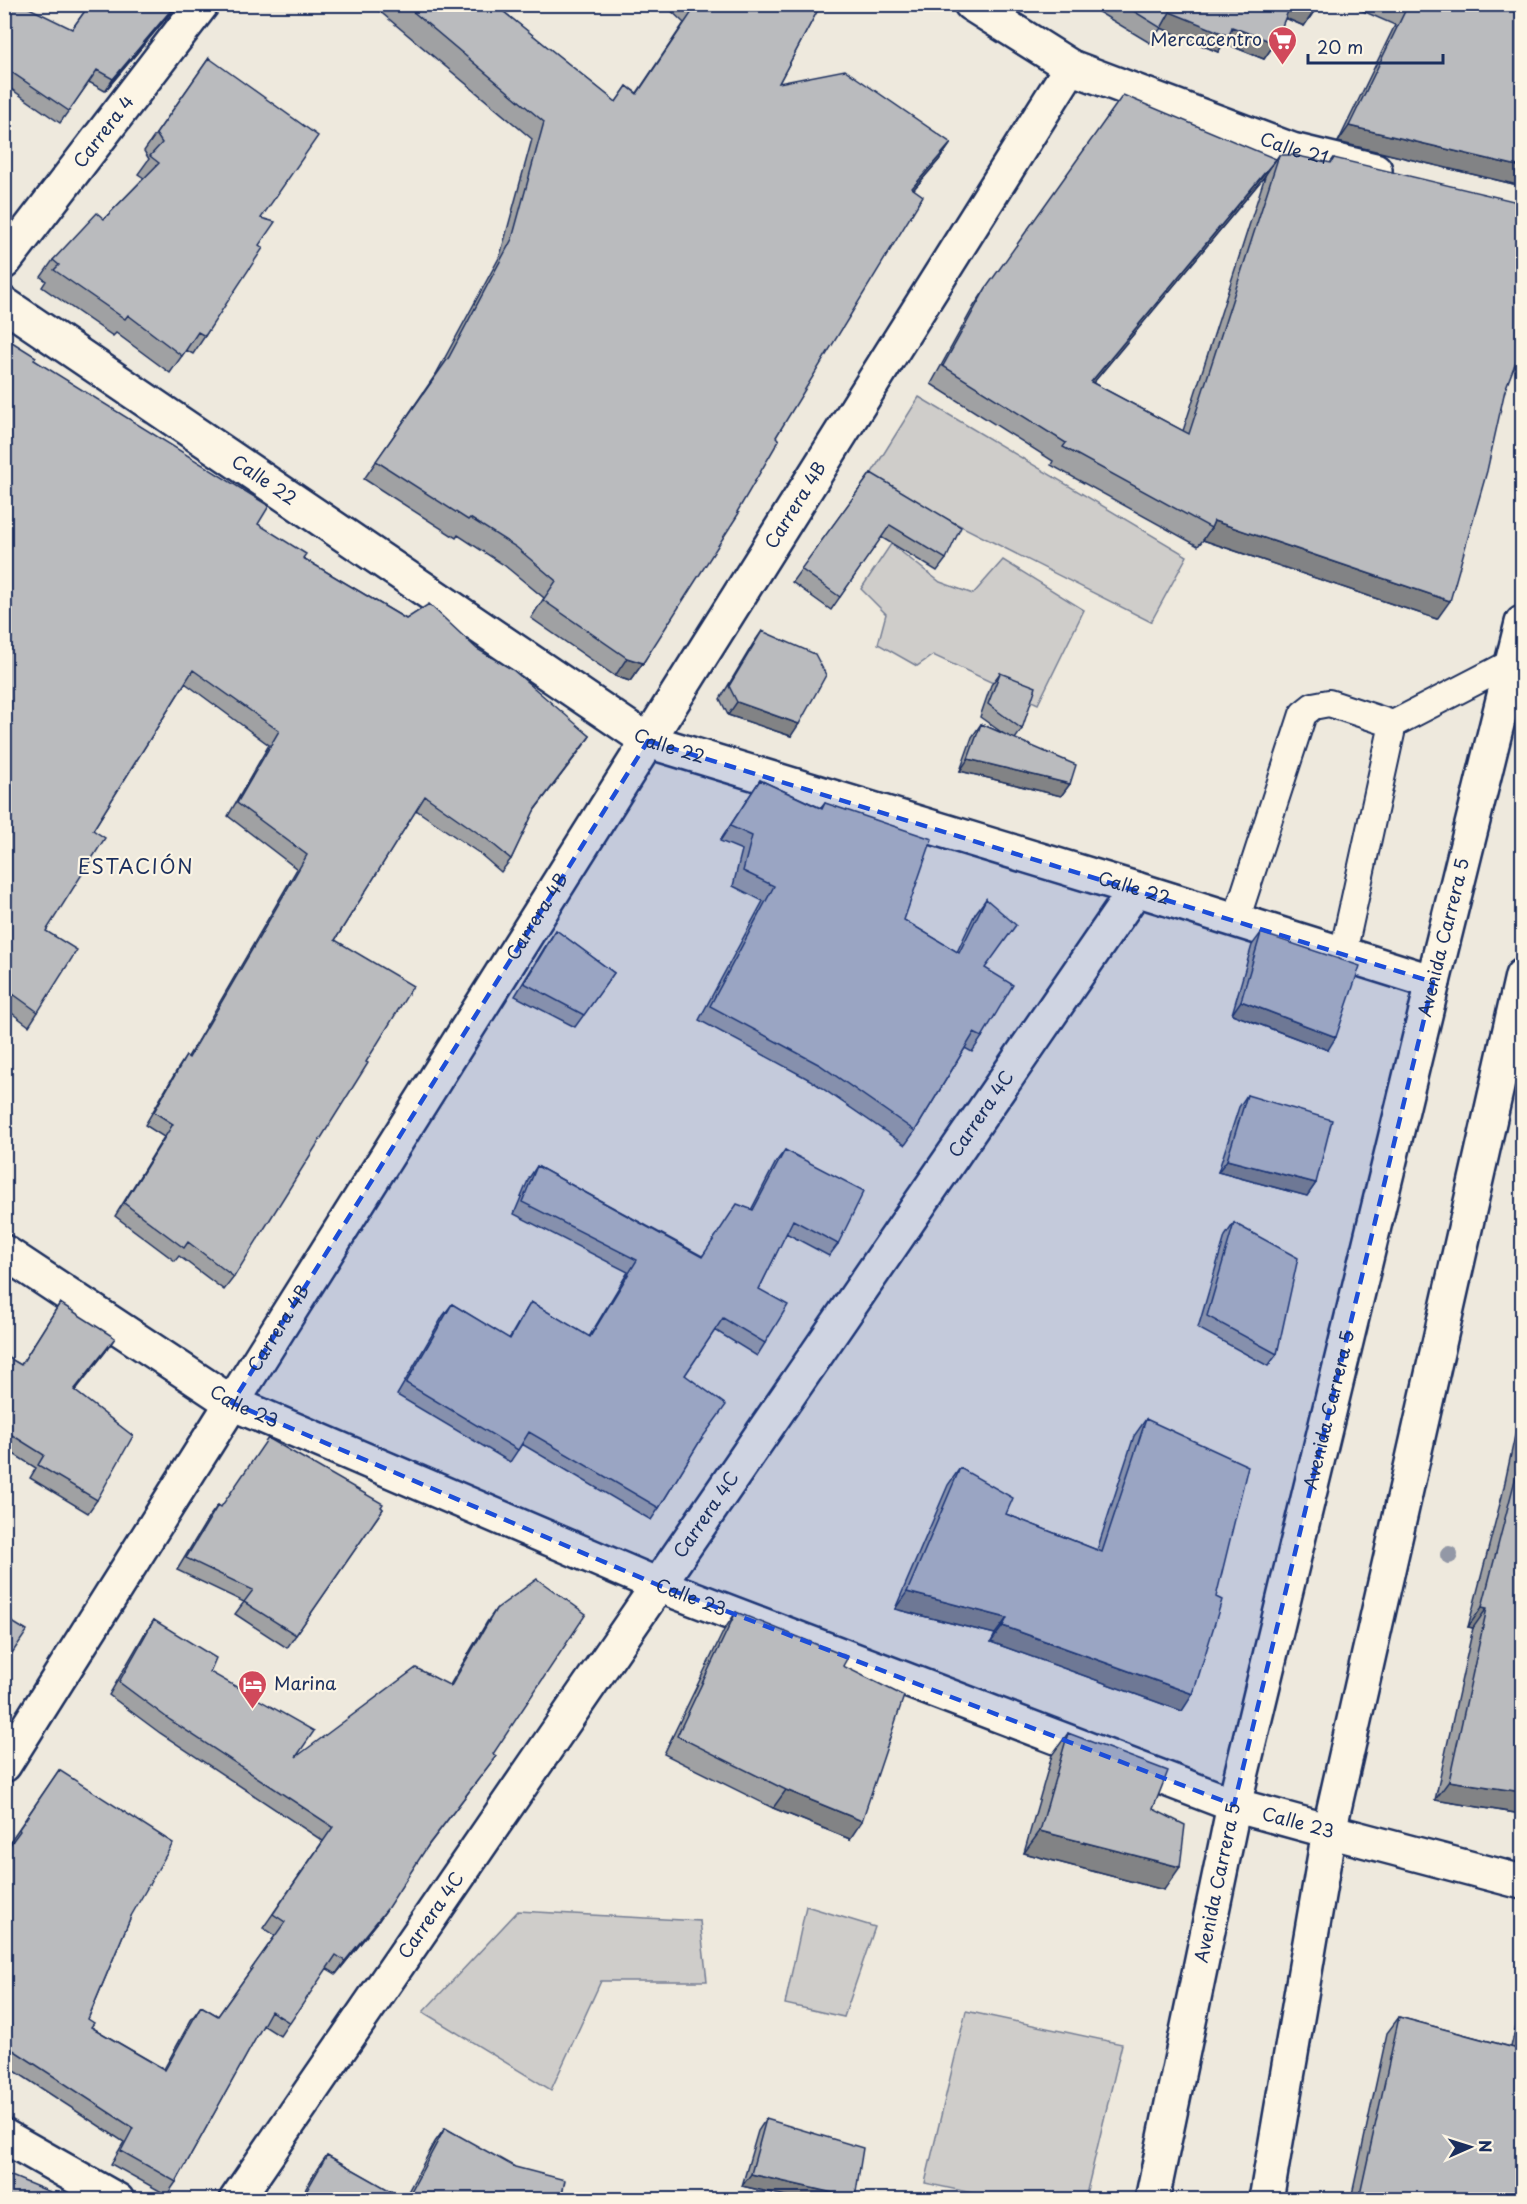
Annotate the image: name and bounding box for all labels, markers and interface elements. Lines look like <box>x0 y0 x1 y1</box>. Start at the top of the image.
supermarket icon: Mercacentro <box>1267 24 1299 66</box>
place label: Mercacentro <box>1150 25 1262 52</box>
scale bar <box>1308 27 1443 65</box>
text: 20 m <box>1317 33 1363 60</box>
street label: Carrera 4 <box>66 89 139 173</box>
street label: Calle 21 <box>1256 124 1331 170</box>
street label: Calle 22 <box>227 447 303 511</box>
street label: Carrera 4B <box>757 456 832 553</box>
street label: Calle 22 <box>629 720 708 769</box>
district label: ESTACIÓN <box>78 851 194 881</box>
street label: Avenida Carrera 5 <box>1410 855 1475 1019</box>
street label: Calle 22 <box>1095 863 1174 911</box>
street label: Carrera 4B <box>498 867 574 965</box>
street label: Carrera 4C <box>941 1064 1020 1162</box>
street label: Carrera 4B <box>240 1279 315 1376</box>
street label: Avenida Carrera 5 <box>1296 1327 1360 1492</box>
street label: Calle 23 <box>205 1377 283 1433</box>
street label: Carrera 4C <box>666 1465 745 1563</box>
street label: Calle 23 <box>652 1570 731 1622</box>
hotel icon: Marina <box>237 1668 269 1710</box>
place label: Marina <box>274 1669 337 1696</box>
street label: Calle 23 <box>1259 1799 1338 1844</box>
street label: Avenida Carrera 5 <box>1187 1800 1246 1965</box>
street label: Carrera 4C <box>391 1866 470 1964</box>
north arrow <box>1440 2117 1500 2177</box>
text: N <box>1474 2139 1498 2153</box>

